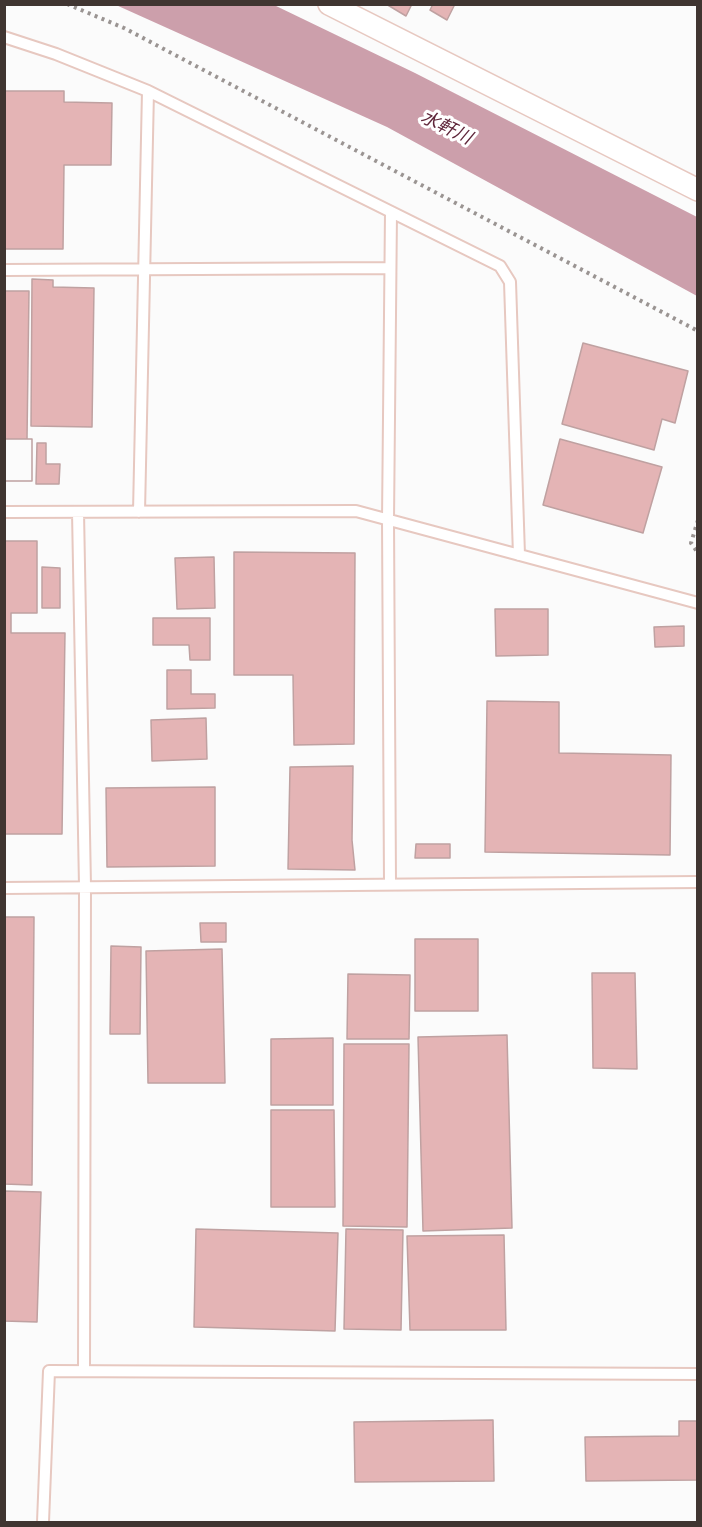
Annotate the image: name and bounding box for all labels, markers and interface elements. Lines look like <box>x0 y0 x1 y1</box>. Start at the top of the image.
water label: 水軒川 <box>417 106 475 150</box>

